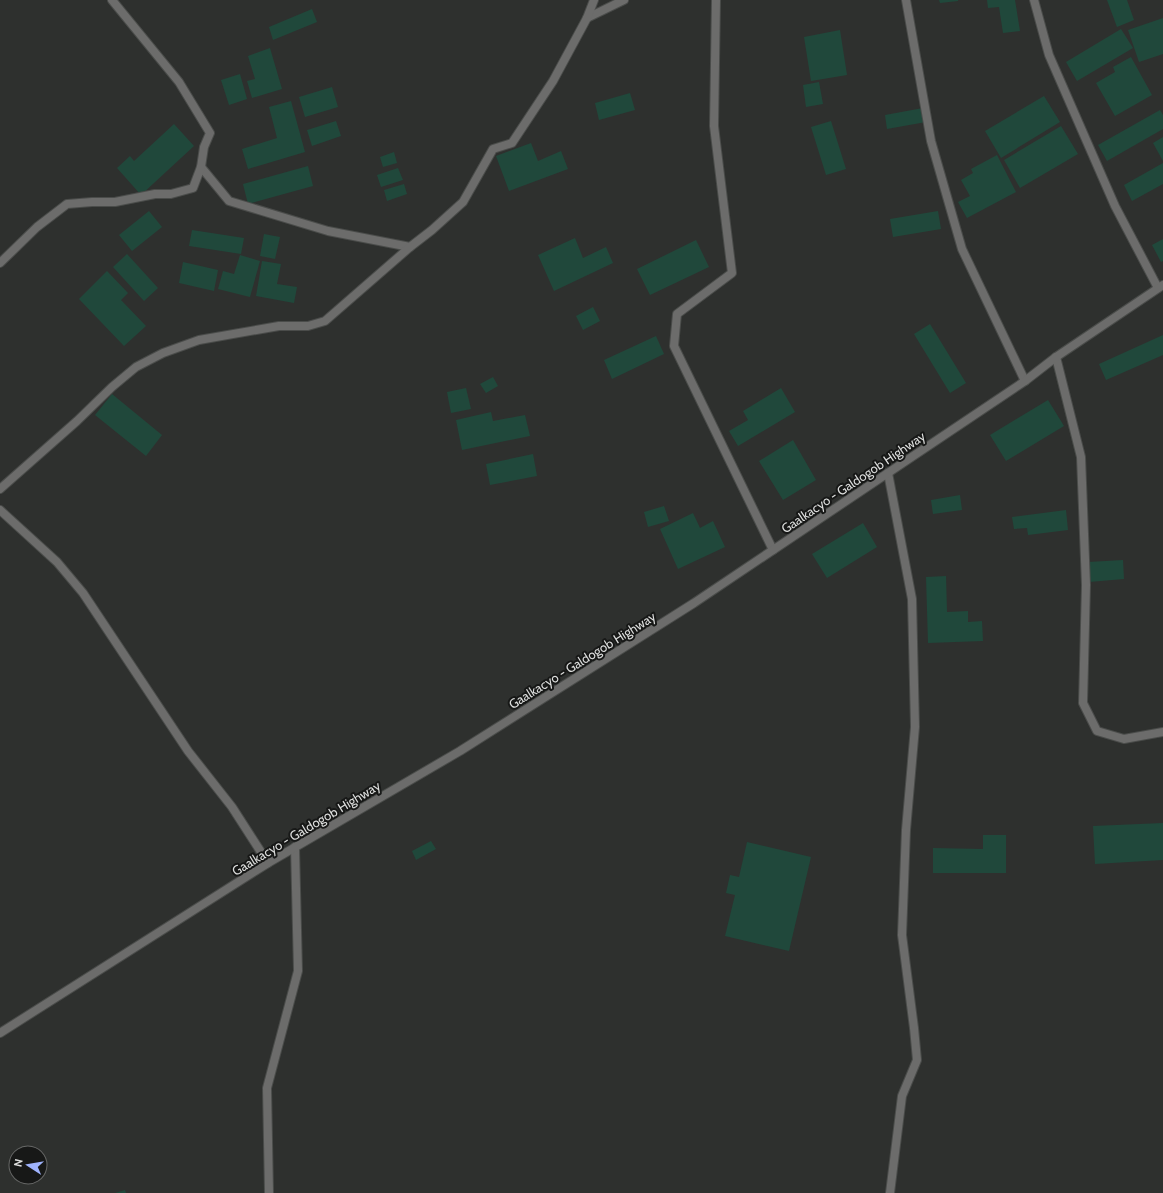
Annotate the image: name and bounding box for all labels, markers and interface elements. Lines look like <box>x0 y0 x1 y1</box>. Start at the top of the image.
street label: Gaalkacyo - Galdogob Highway <box>778 427 928 536</box>
street label: Gaalkacyo - Galdogob Highway <box>506 608 659 712</box>
street label: Gaalkacyo - Galdogob Highway <box>229 777 384 879</box>
north arrow <box>8 1145 48 1185</box>
text: N <box>11 1158 26 1168</box>

